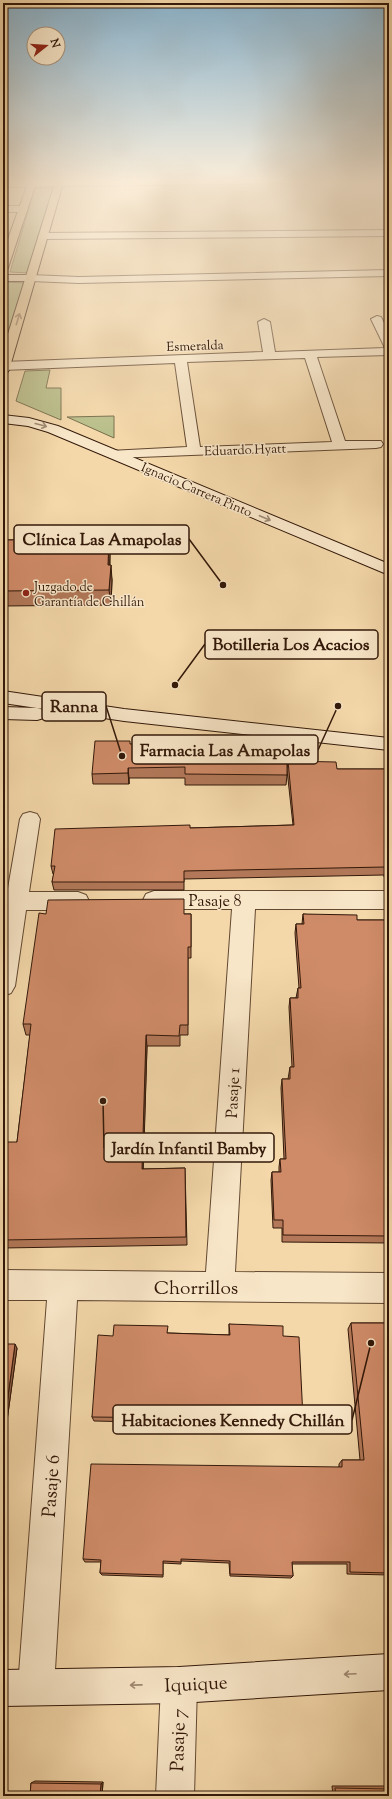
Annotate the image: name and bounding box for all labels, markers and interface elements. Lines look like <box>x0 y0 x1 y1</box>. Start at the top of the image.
north arrow <box>26 26 66 66</box>
text: N <box>45 36 64 50</box>
one-way arrow <box>15 313 22 326</box>
street label: Esmeralda <box>166 337 224 357</box>
one-way arrow <box>35 422 48 430</box>
street label: Eduardo Hyatt <box>204 441 287 461</box>
street label: Ignacio Carrera Pinto <box>138 459 255 522</box>
one-way arrow <box>258 515 270 522</box>
callout: Clínica Las Amapolas <box>14 525 189 554</box>
text: Clínica Las Amapolas <box>22 529 182 553</box>
place label: Juzgado de Garantía de Chillán <box>33 579 145 612</box>
marker: Juzgado de Garantía de Chillán <box>21 588 31 598</box>
callout: Botilleria Los Acacios <box>205 630 378 659</box>
text: Botilleria Los Acacios <box>213 634 370 658</box>
callout: Ranna <box>42 692 106 721</box>
text: Ranna <box>50 696 98 720</box>
callout: Farmacia Las Amapolas <box>132 735 318 764</box>
text: Farmacia Las Amapolas <box>140 740 311 764</box>
street label: Pasaje 8 <box>189 891 241 914</box>
street label: Pasaje 1 <box>222 1067 247 1119</box>
callout: Jardín Infantil Bamby <box>104 1133 274 1162</box>
text: Jardín Infantil Bamby <box>110 1138 267 1162</box>
street label: Chorrillos <box>154 1276 238 1303</box>
callout: Habitaciones Kennedy Chillán <box>113 1405 352 1434</box>
text: Habitaciones Kennedy Chillán <box>121 1410 346 1434</box>
street label: Pasaje 6 <box>37 1454 68 1518</box>
street label: Iquique <box>164 1670 229 1701</box>
one-way arrow <box>344 1671 357 1678</box>
one-way arrow <box>130 1682 143 1689</box>
street label: Pasaje 7 <box>165 1708 194 1772</box>

